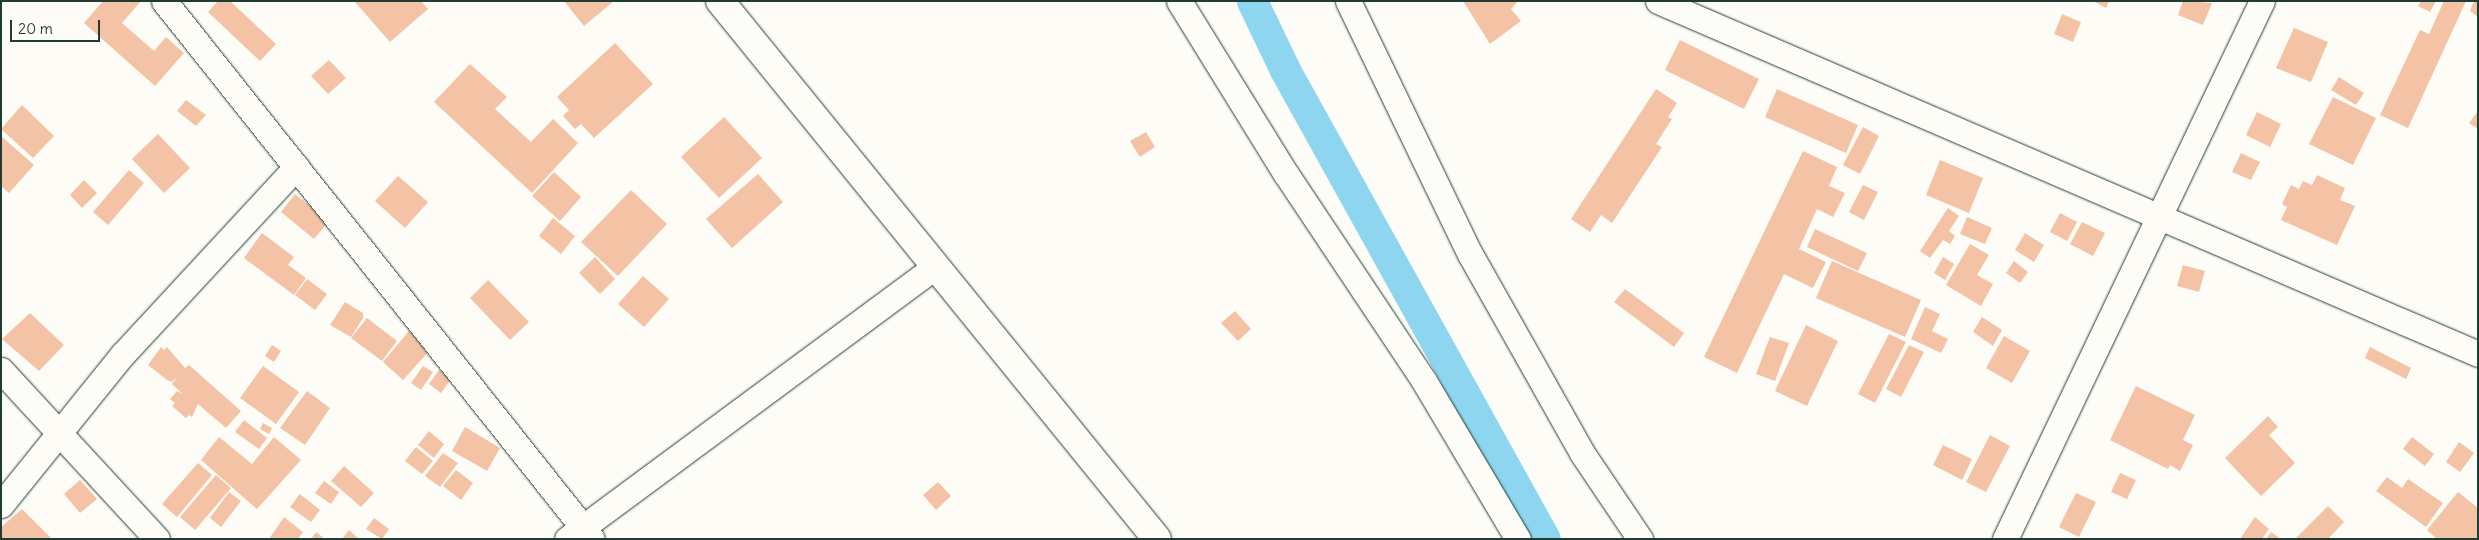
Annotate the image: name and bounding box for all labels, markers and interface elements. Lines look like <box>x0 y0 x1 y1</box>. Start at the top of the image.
scale bar <box>12 10 102 42</box>
text: 20 m <box>18 19 53 38</box>

